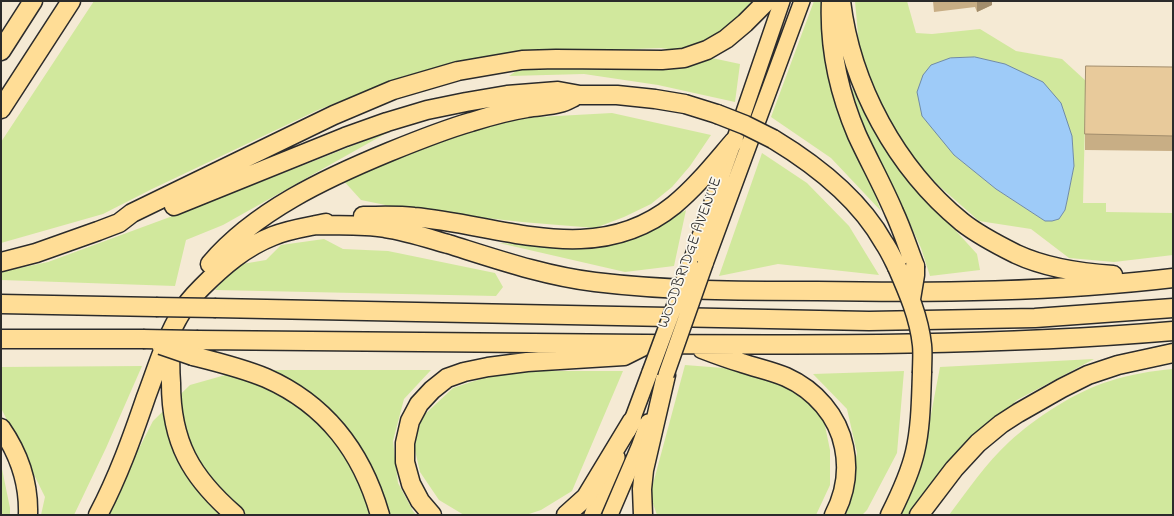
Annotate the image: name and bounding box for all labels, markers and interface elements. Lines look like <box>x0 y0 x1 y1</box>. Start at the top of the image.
street label: WOODBRIDGE AVENUE <box>655 175 727 331</box>

